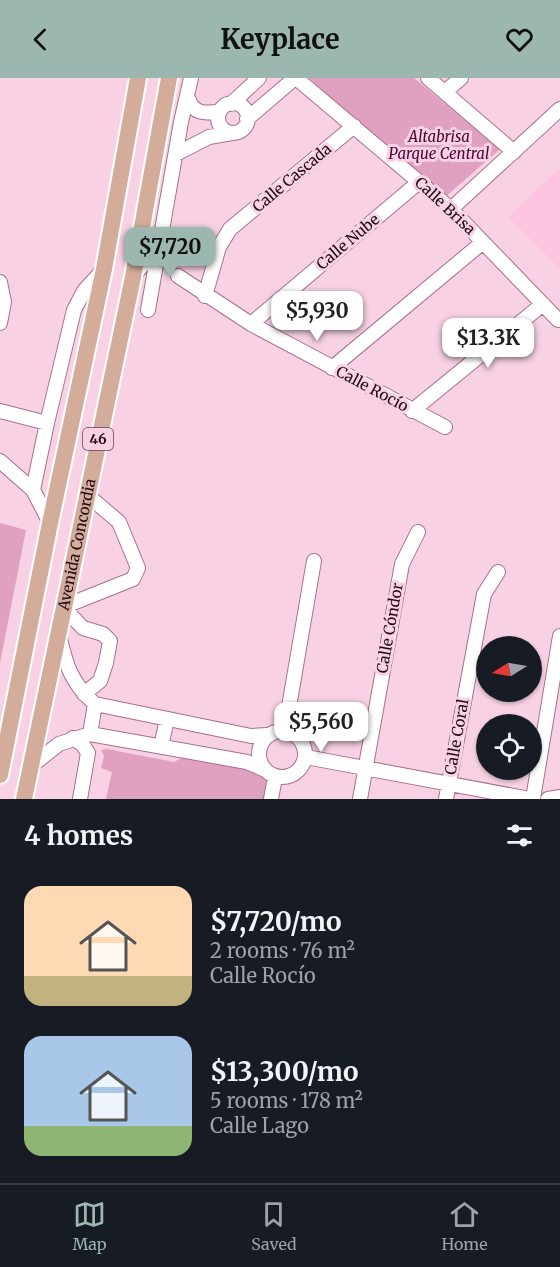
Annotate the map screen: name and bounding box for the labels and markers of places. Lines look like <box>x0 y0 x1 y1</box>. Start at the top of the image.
pin: $7,720 <box>121 227 219 278</box>
pin: $5,930 <box>268 291 366 342</box>
pin: $13.3K <box>439 318 537 369</box>
pin: $5,560 <box>272 702 370 753</box>

